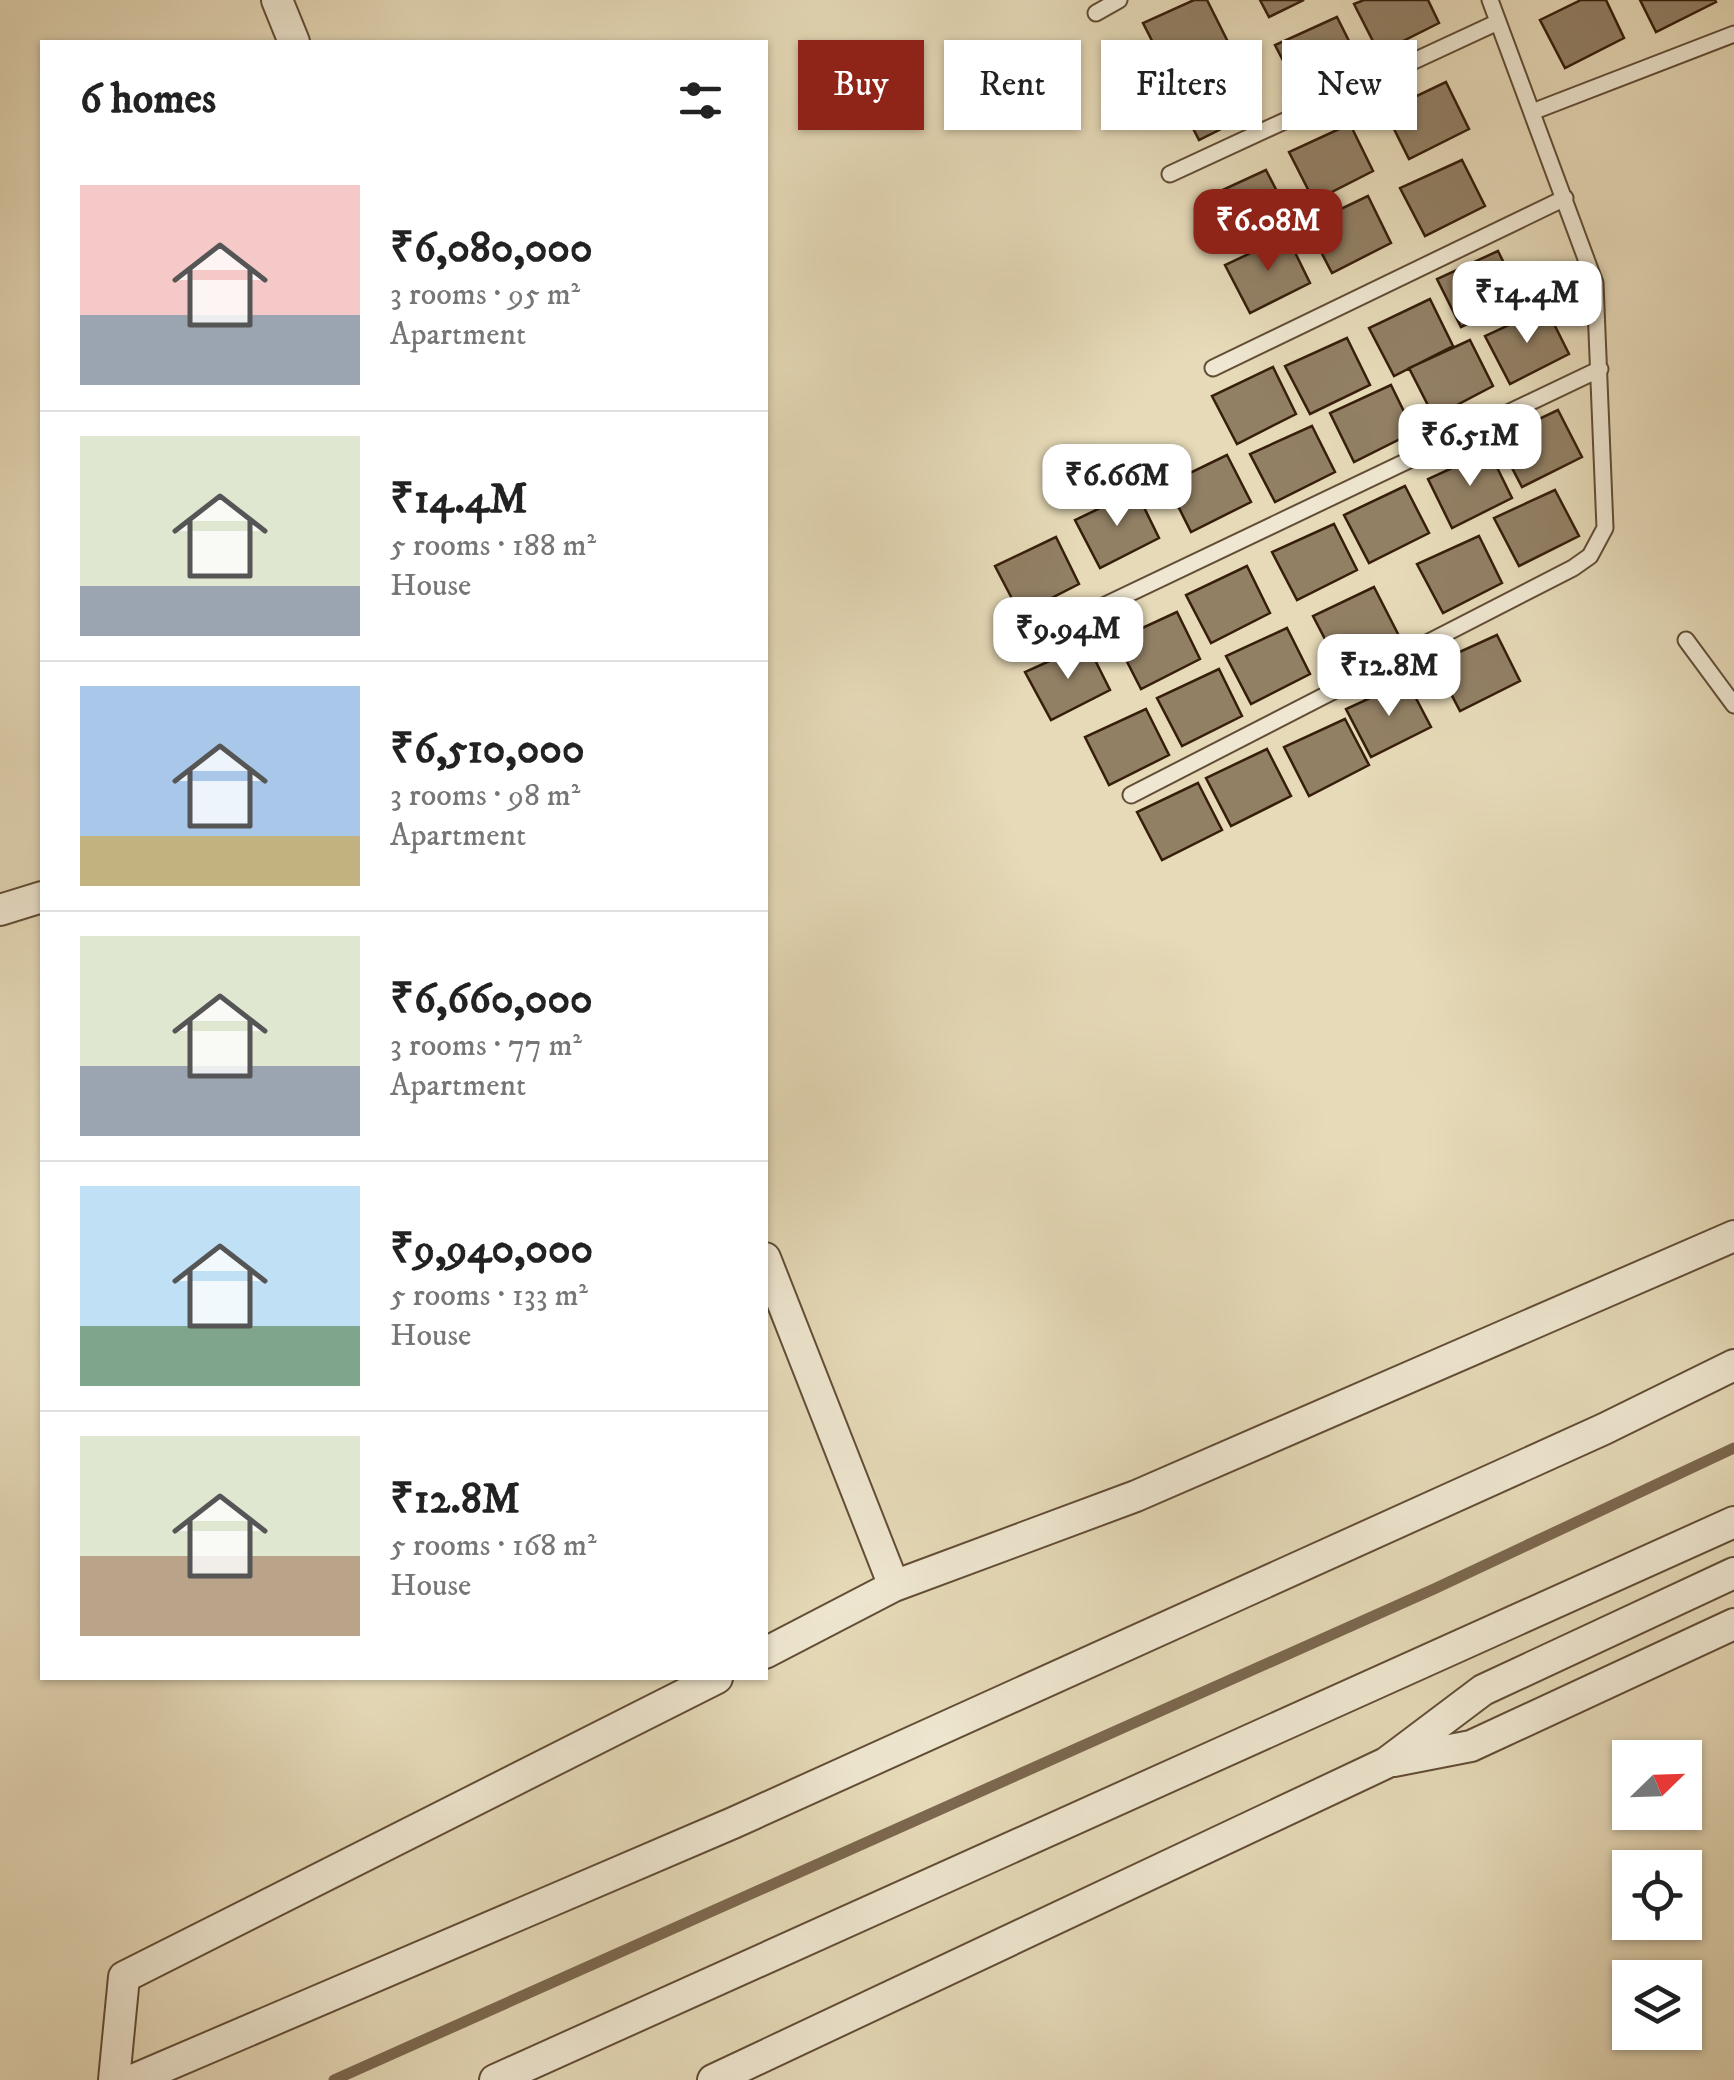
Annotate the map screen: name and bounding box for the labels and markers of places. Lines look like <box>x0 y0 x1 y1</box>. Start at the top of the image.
pin: ₹6.08M <box>1187 189 1349 274</box>
pin: ₹14.4M <box>1446 261 1608 346</box>
pin: ₹6.51M <box>1389 404 1551 489</box>
pin: ₹6.66M <box>1036 444 1198 529</box>
pin: ₹9.94M <box>987 597 1149 682</box>
pin: ₹12.8M <box>1308 634 1470 719</box>

